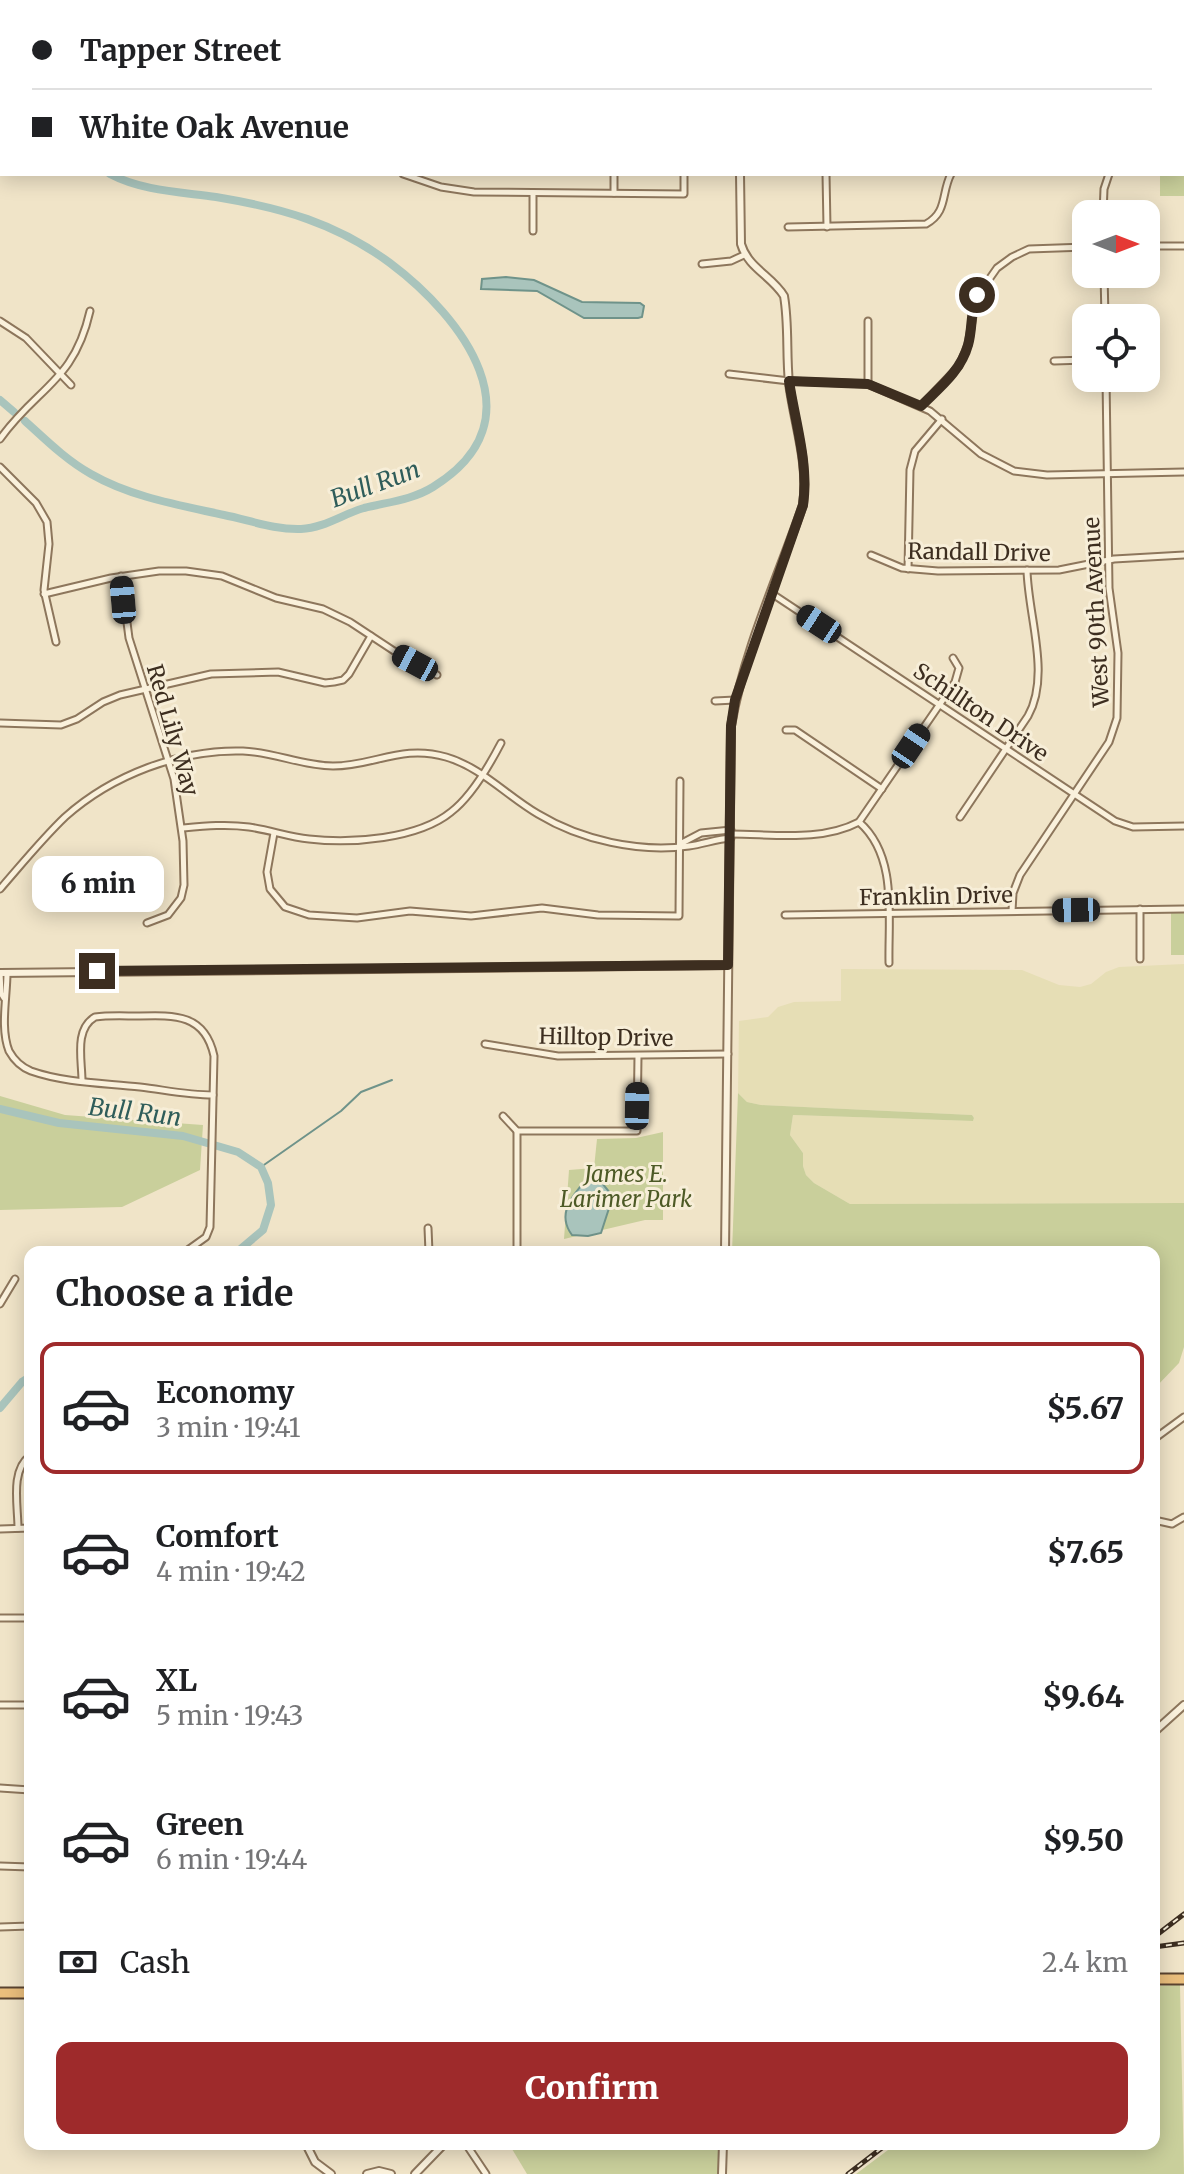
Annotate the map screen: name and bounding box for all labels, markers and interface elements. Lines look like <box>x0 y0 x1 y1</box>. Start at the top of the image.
text: Tapper Street <box>80 31 281 69</box>
text: White Oak Avenue <box>80 108 349 146</box>
north arrow <box>1072 200 1160 288</box>
map controls <box>1072 200 1160 392</box>
route start <box>959 277 995 313</box>
button: locate <box>1072 304 1160 392</box>
water label: Bull Run <box>326 454 424 514</box>
street label: West 90th Avenue <box>1077 516 1115 709</box>
street label: Randall Drive <box>907 537 1051 567</box>
car <box>109 575 137 625</box>
car <box>792 601 846 647</box>
car <box>388 641 442 685</box>
street label: Schillton Drive <box>908 657 1054 767</box>
street label: Red Lily Way <box>141 661 205 799</box>
car <box>888 719 934 773</box>
callout: 6 min <box>31 855 163 911</box>
text: 6 min <box>60 867 136 900</box>
street label: Franklin Drive <box>859 881 1013 911</box>
car <box>1052 898 1100 922</box>
route end <box>79 953 115 989</box>
street label: Hilltop Drive <box>538 1022 674 1052</box>
car <box>625 1082 649 1130</box>
water label: Bull Run <box>87 1091 183 1133</box>
park label: James E. Larimer Park <box>560 1160 692 1213</box>
text: Choose a ride <box>56 1271 293 1316</box>
icon: car <box>60 1372 132 1444</box>
text: Economy <box>156 1373 294 1411</box>
text: $5.67 <box>1046 1389 1124 1427</box>
text: 3 min · 19:41 <box>156 1411 300 1444</box>
icon: car <box>60 1516 132 1588</box>
text: Comfort <box>156 1517 279 1555</box>
text: $7.65 <box>1047 1533 1124 1571</box>
text: 4 min · 19:42 <box>156 1555 306 1588</box>
icon: car <box>60 1660 132 1732</box>
text: XL <box>156 1661 197 1699</box>
text: $9.64 <box>1042 1677 1124 1715</box>
text: 5 min · 19:43 <box>156 1699 303 1732</box>
icon: car <box>60 1804 132 1876</box>
text: Green <box>156 1805 244 1843</box>
text: $9.50 <box>1043 1821 1124 1859</box>
text: 6 min · 19:44 <box>156 1843 307 1876</box>
icon: cash <box>56 1940 100 1984</box>
text: Cash <box>120 1943 190 1981</box>
text: 2.4 km <box>1042 1946 1128 1979</box>
button: Confirm <box>56 2042 1128 2134</box>

